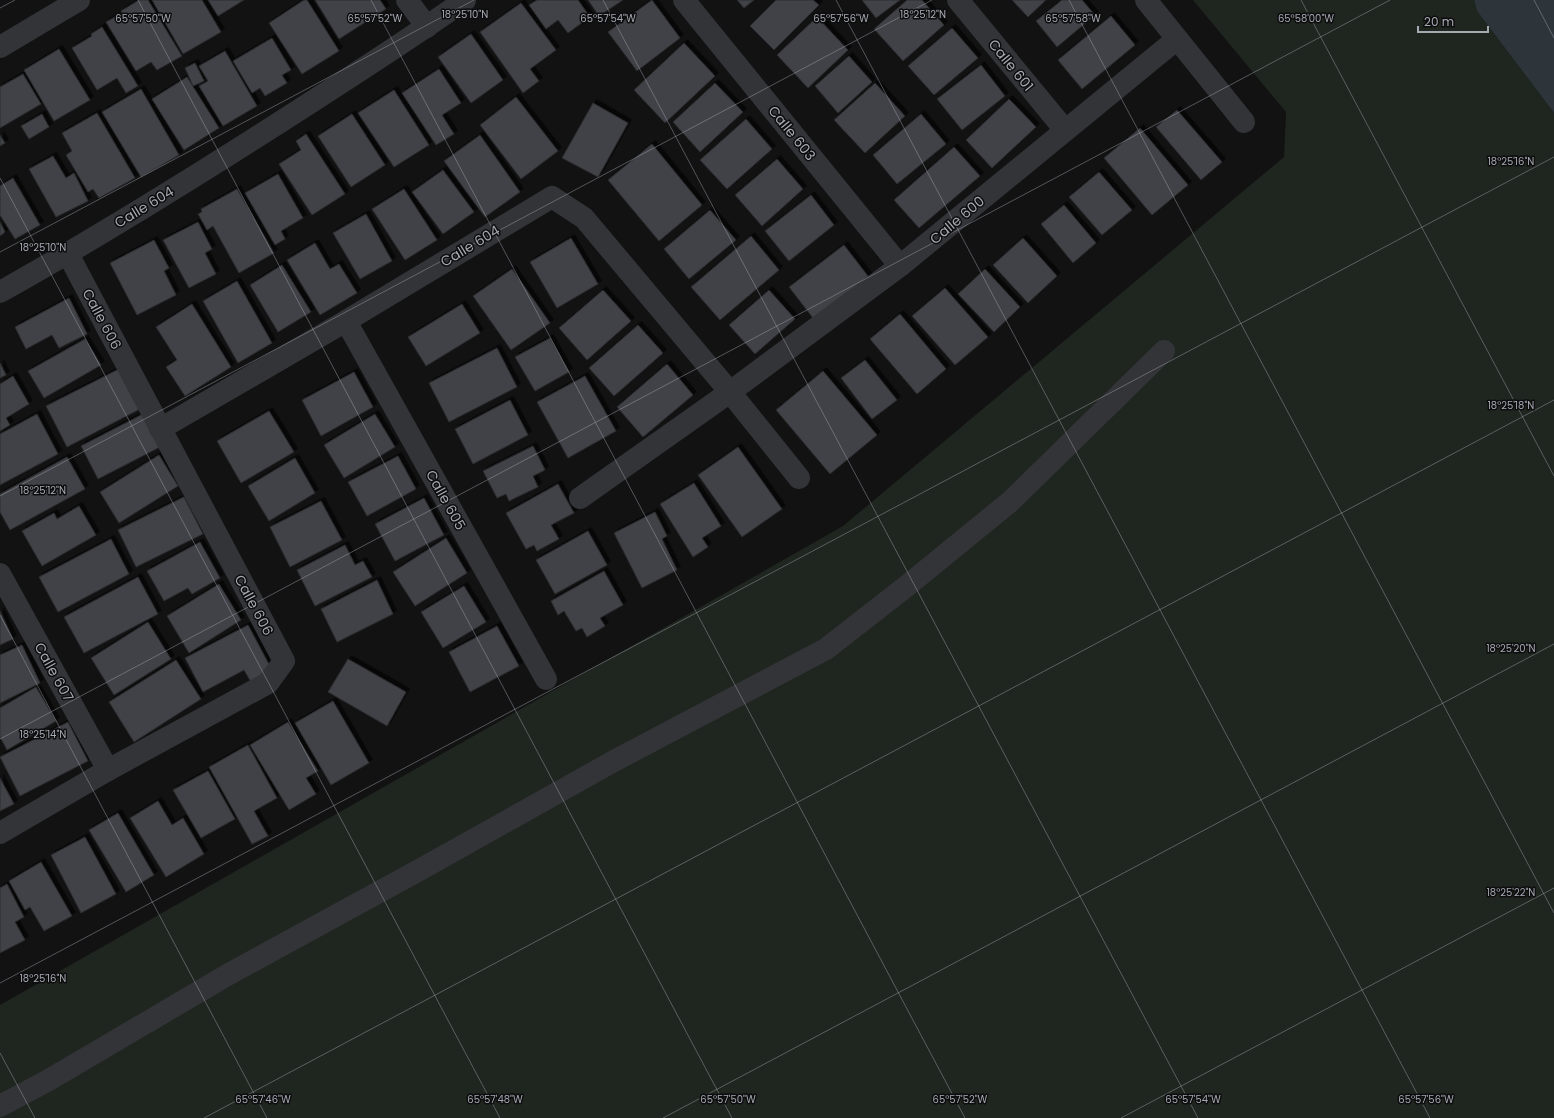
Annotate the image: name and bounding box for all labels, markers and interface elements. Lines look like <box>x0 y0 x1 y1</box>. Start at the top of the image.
text: 18°25'10"N <box>442 7 488 22</box>
text: 18°25'12"N <box>900 7 946 22</box>
scale bar <box>1418 8 1488 34</box>
text: 65°57'50"W <box>115 11 171 26</box>
text: 65°57'52"W <box>348 11 403 26</box>
text: 65°57'54"W <box>580 11 636 26</box>
text: 65°57'56"W <box>813 11 869 26</box>
text: 65°57'58"W <box>1045 11 1101 26</box>
text: 65°58'00"W <box>1278 11 1334 26</box>
text: 20 m <box>1424 13 1454 30</box>
street label: Calle 601 <box>984 35 1038 95</box>
street label: Calle 603 <box>764 101 820 165</box>
text: 18°25'16"N <box>1488 154 1534 169</box>
street label: Calle 604 <box>111 181 178 233</box>
street label: Calle 600 <box>925 191 989 249</box>
street label: Calle 604 <box>437 220 504 272</box>
text: 18°25'10"N <box>20 240 66 255</box>
street label: Calle 606 <box>78 285 126 353</box>
text: 18°25'18"N <box>1488 398 1534 413</box>
street label: Calle 605 <box>421 466 471 534</box>
text: 18°25'12"N <box>20 483 66 498</box>
street label: Calle 606 <box>230 571 278 639</box>
street label: Calle 607 <box>30 639 79 706</box>
text: 18°25'20"N <box>1486 641 1536 656</box>
text: 18°25'14"N <box>20 727 66 742</box>
text: 18°25'22"N <box>1487 885 1535 900</box>
text: 18°25'16"N <box>20 971 66 986</box>
text: 65°57'46"W <box>235 1092 291 1107</box>
text: 65°57'48"W <box>467 1092 523 1107</box>
text: 65°57'50"W <box>700 1092 756 1107</box>
text: 65°57'52"W <box>933 1092 988 1107</box>
text: 65°57'54"W <box>1165 1092 1221 1107</box>
text: 65°57'56"W <box>1398 1092 1454 1107</box>

